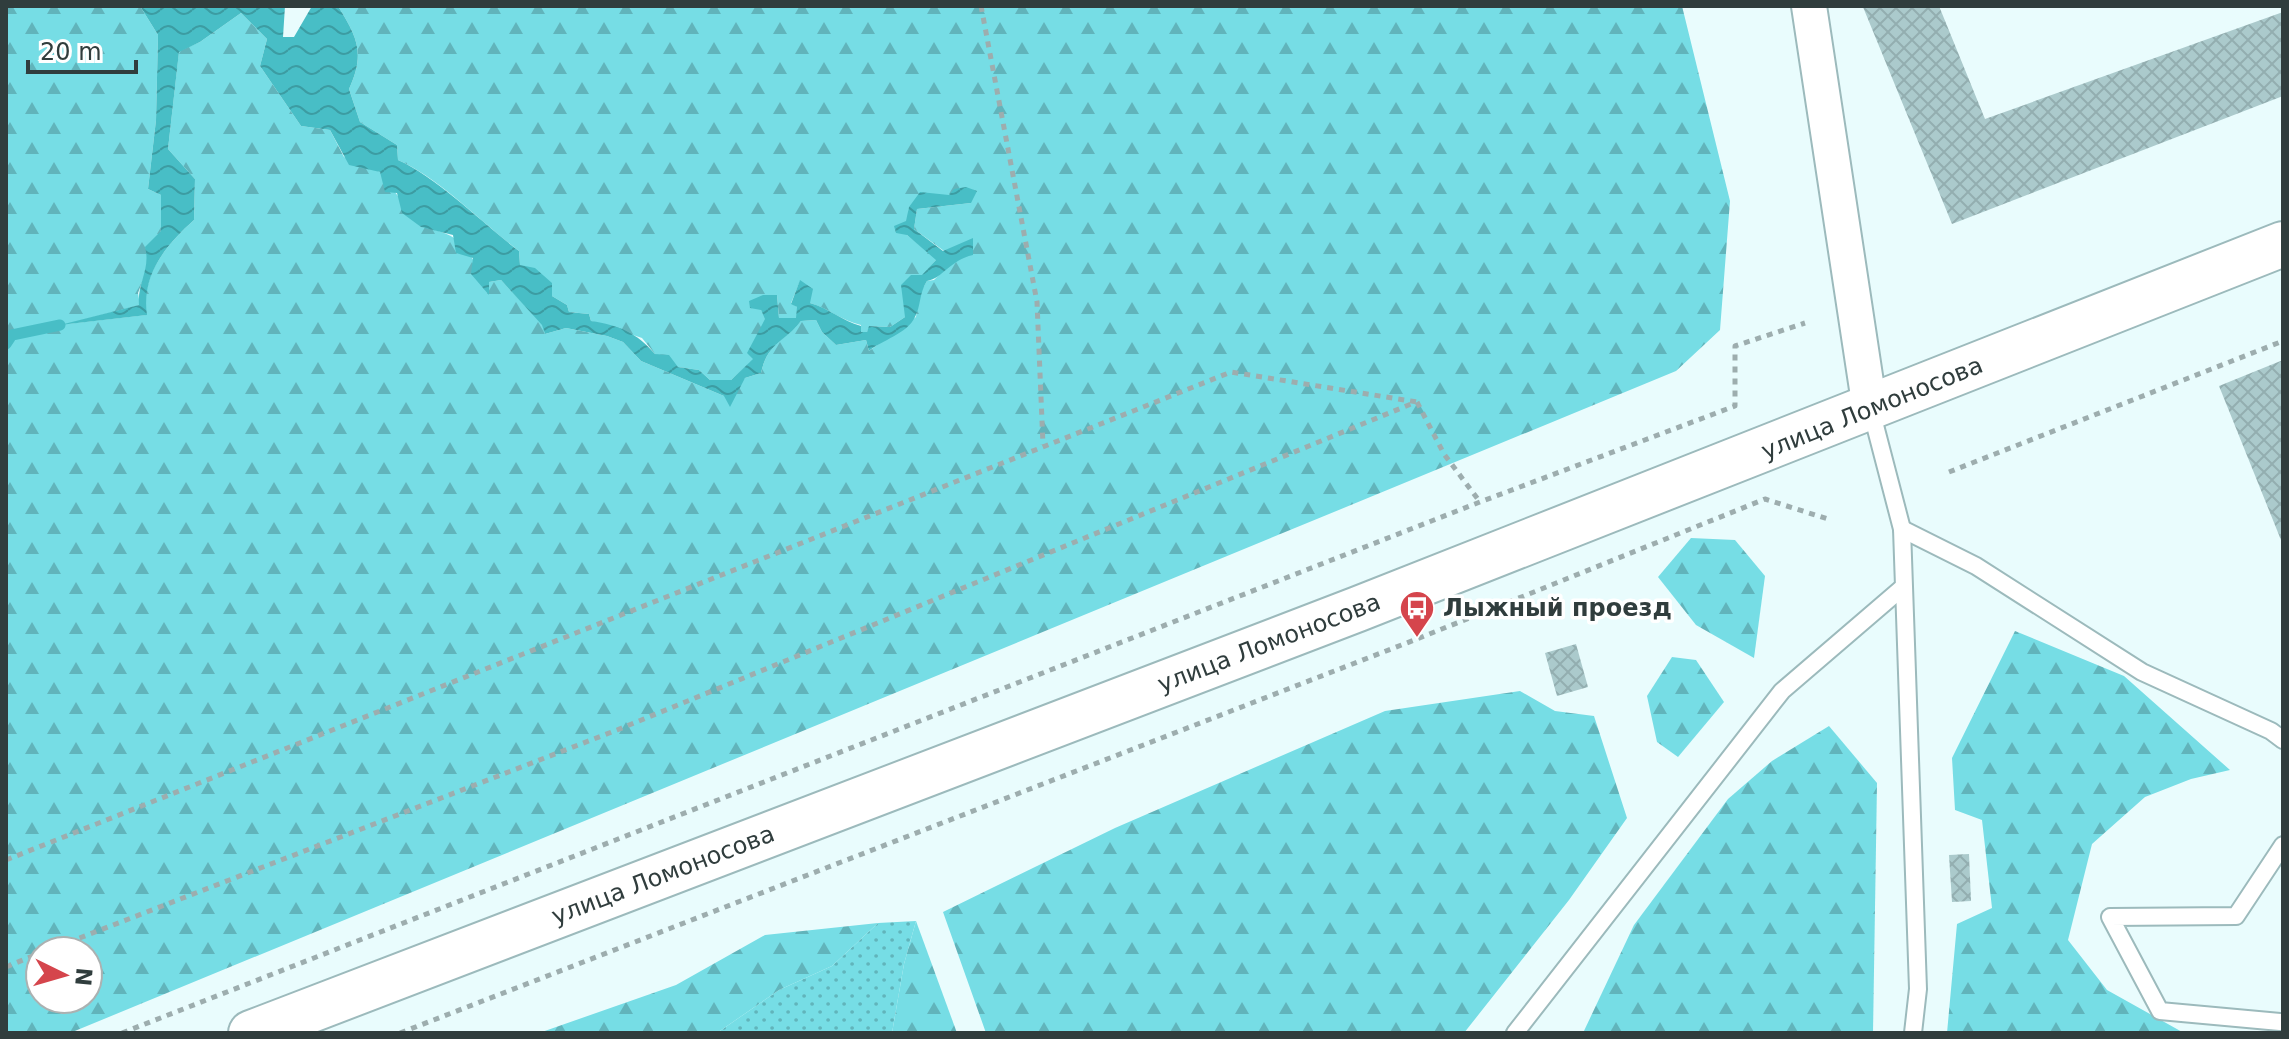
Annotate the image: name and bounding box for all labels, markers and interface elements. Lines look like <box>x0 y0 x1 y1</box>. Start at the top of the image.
scale bar <box>28 24 136 74</box>
text: 20 m <box>40 38 102 66</box>
street label: улица Ломоносова <box>1757 351 1987 465</box>
street label: улица Ломоносова <box>1154 588 1384 698</box>
bus stop icon: Лыжный проезд <box>1398 589 1436 639</box>
place label: Лыжный проезд <box>1443 594 1672 622</box>
street label: улица Ломоносова <box>548 820 778 930</box>
north arrow <box>24 935 104 1015</box>
text: N <box>70 966 97 987</box>

